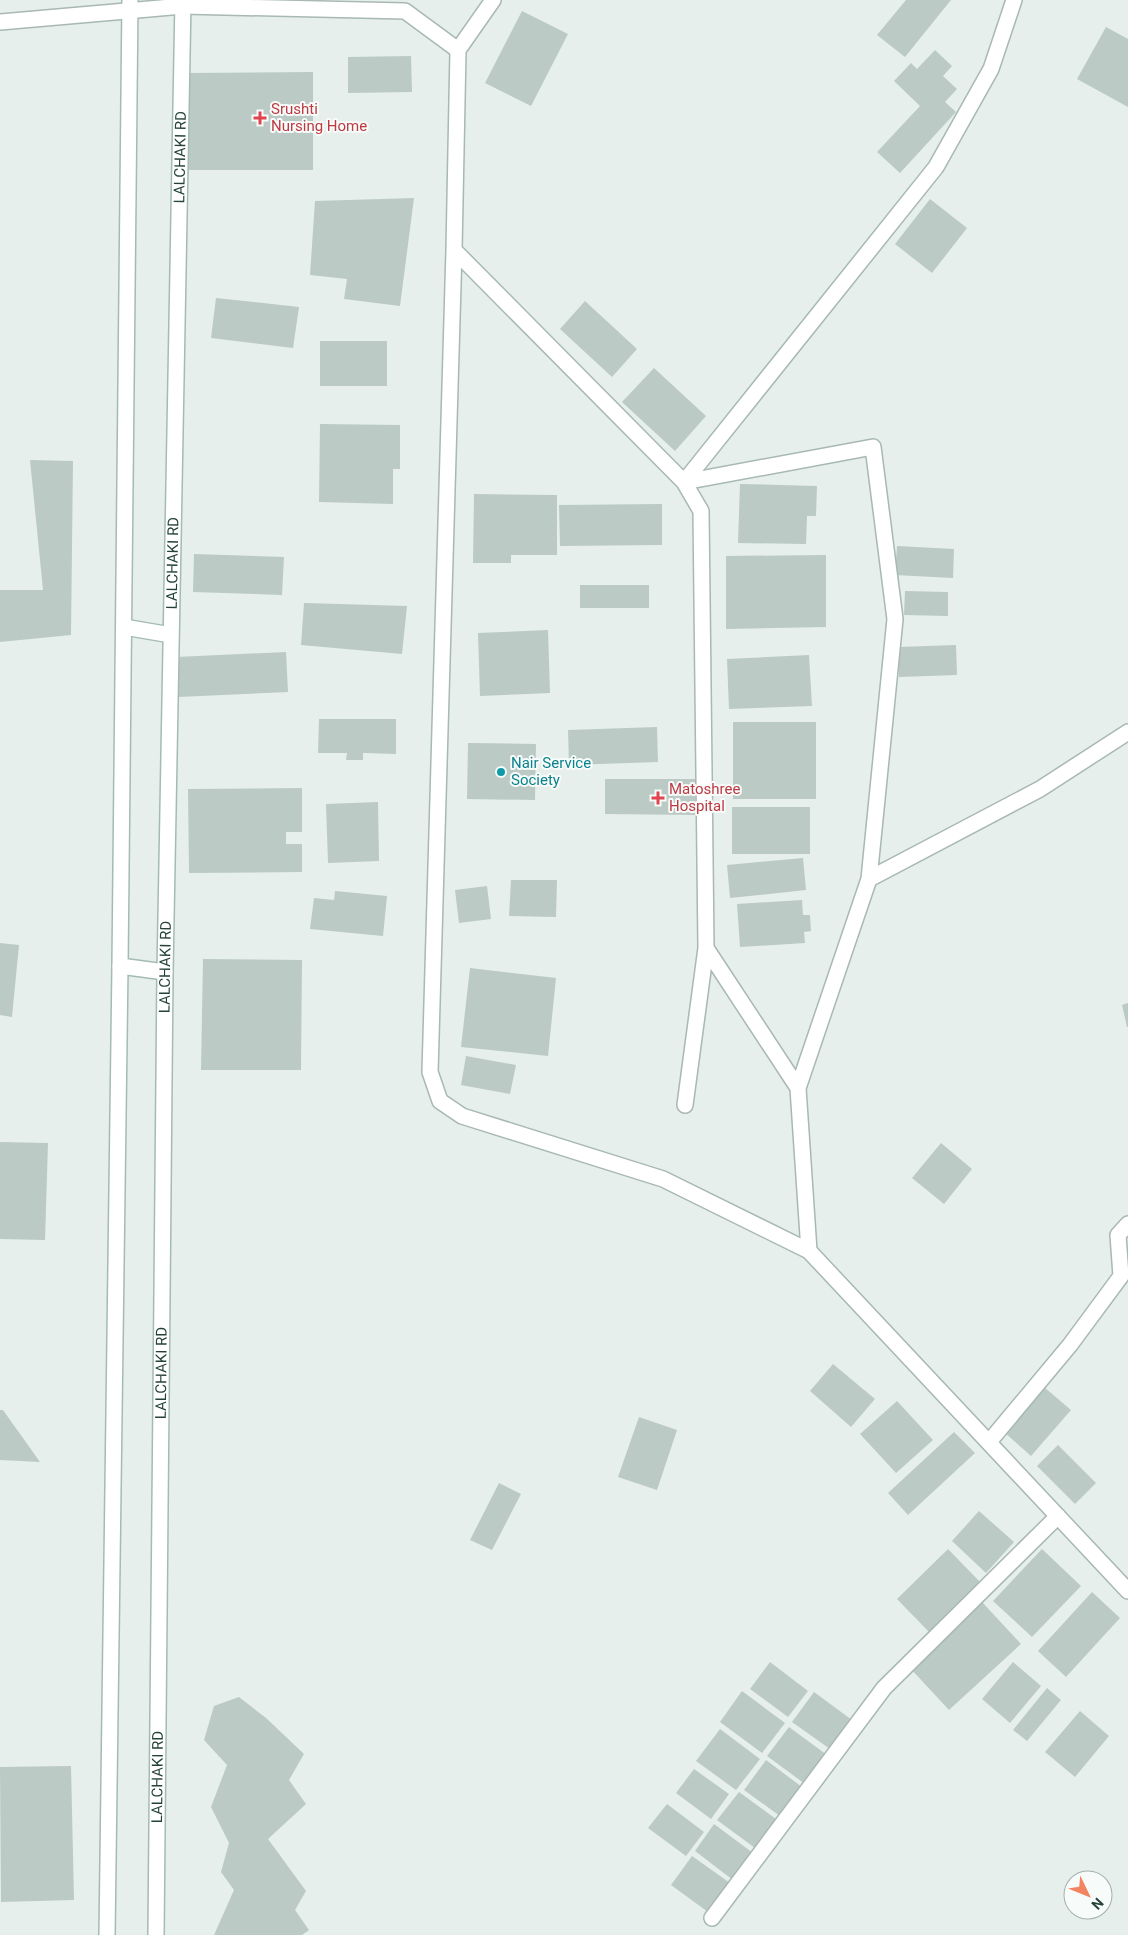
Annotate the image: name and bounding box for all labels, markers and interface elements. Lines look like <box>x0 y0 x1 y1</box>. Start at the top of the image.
place label: Srushti Nursing Home <box>271 100 367 135</box>
street label: LALCHAKI RD <box>170 111 190 204</box>
marker: Srushti Nursing Home <box>253 111 267 125</box>
street label: LALCHAKI RD <box>163 517 182 609</box>
place label: Nair Service Society <box>511 754 591 789</box>
marker: Nair Service Society <box>495 766 507 778</box>
place label: Matoshree Hospital <box>669 780 740 815</box>
marker: Matoshree Hospital <box>651 791 665 805</box>
street label: LALCHAKI RD <box>156 921 175 1013</box>
street label: LALCHAKI RD <box>152 1327 171 1419</box>
street label: LALCHAKI RD <box>148 1731 167 1823</box>
north arrow <box>1063 1870 1113 1920</box>
text: N <box>1088 1895 1107 1913</box>

